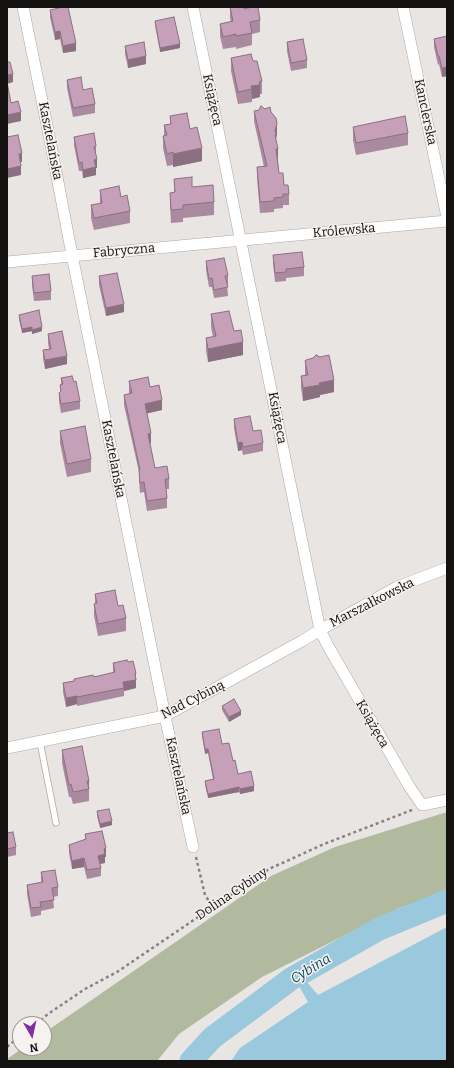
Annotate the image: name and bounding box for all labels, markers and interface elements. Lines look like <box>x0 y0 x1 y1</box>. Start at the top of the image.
street label: Książęca <box>199 73 225 127</box>
street label: Kanclerska <box>410 78 440 146</box>
street label: Kasztelańska <box>35 101 65 181</box>
street label: Królewska <box>312 220 376 242</box>
street label: Fabryczna <box>92 241 156 261</box>
street label: Książęca <box>264 391 290 445</box>
street label: Kasztelańska <box>98 419 128 499</box>
street label: Marszałkowska <box>327 575 417 631</box>
street label: Nad Cybiną <box>159 677 227 723</box>
street label: Książęca <box>352 697 392 751</box>
street label: Kasztelańska <box>162 736 194 816</box>
street label: Dolina Cybiny <box>193 864 271 924</box>
water label: Cybina <box>288 950 334 988</box>
north arrow <box>12 1016 52 1056</box>
text: N <box>29 1040 39 1054</box>

